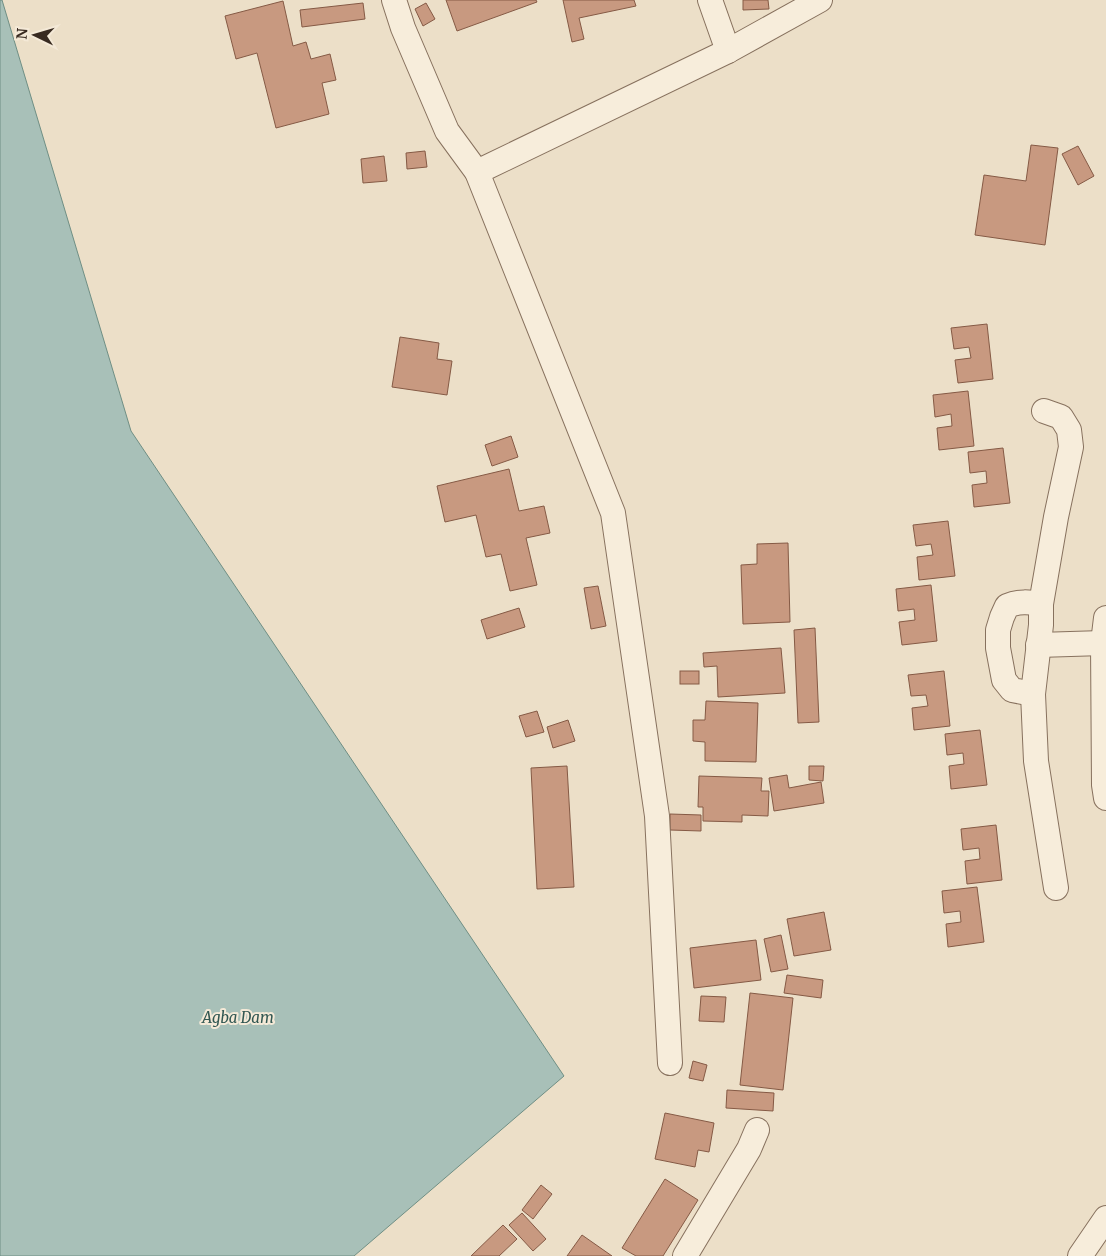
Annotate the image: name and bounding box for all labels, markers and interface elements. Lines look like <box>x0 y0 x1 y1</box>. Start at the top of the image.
north arrow <box>10 10 60 60</box>
text: N <box>13 28 31 40</box>
water label: Agba Dam <box>201 1008 274 1027</box>

